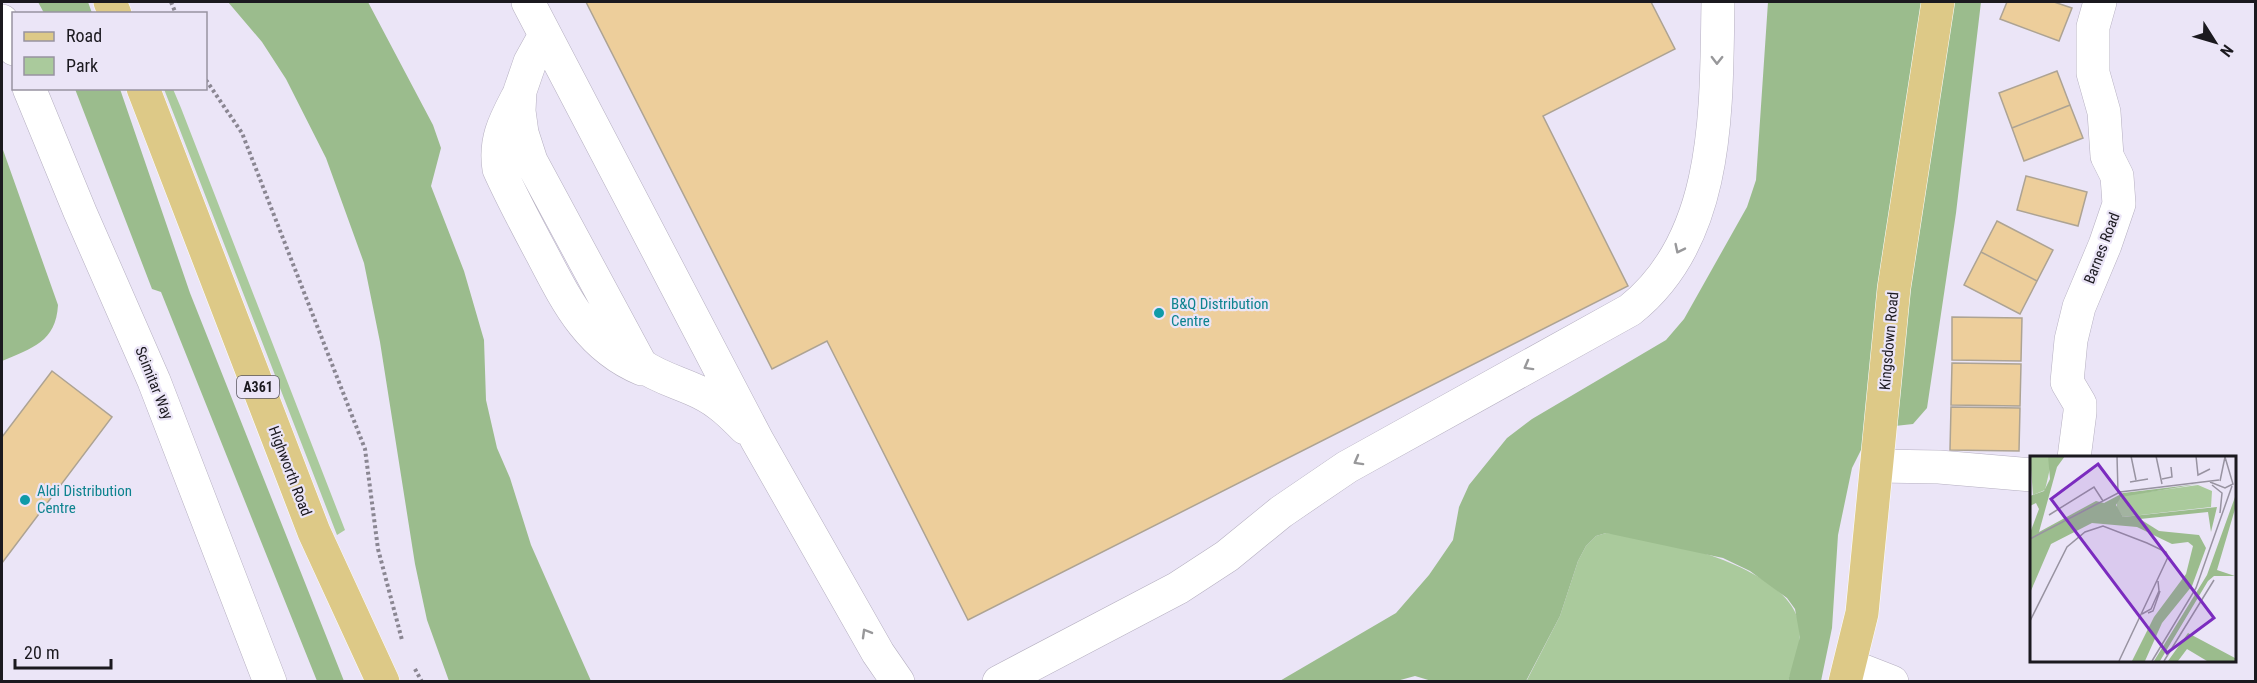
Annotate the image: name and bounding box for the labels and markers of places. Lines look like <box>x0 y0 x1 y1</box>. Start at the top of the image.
place label: B&Q Distribution Centre <box>1171 295 1268 330</box>
marker: B&Q Distribution Centre <box>1152 306 1166 320</box>
place label: Aldi Distribution Centre <box>37 482 132 517</box>
marker: Aldi Distribution Centre <box>18 493 32 507</box>

